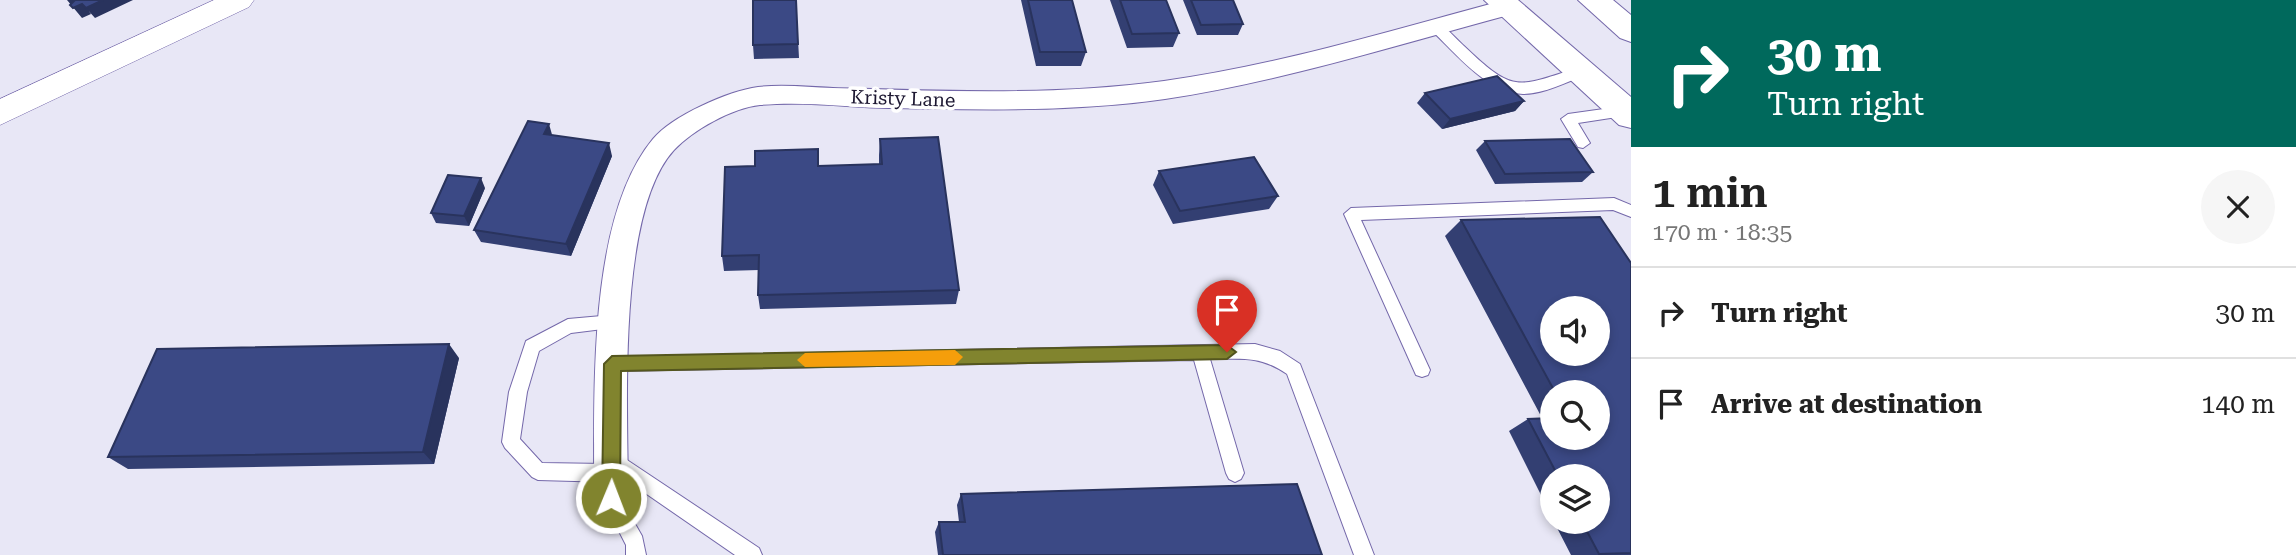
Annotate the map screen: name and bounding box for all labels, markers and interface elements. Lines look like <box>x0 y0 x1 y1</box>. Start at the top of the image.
text: 30 m <box>1767 26 1882 83</box>
icon: right <box>1652 28 1743 119</box>
street label: Kristy Lane <box>850 85 956 112</box>
text: Turn right <box>1767 85 1924 123</box>
text: 1 min <box>1652 168 1768 217</box>
button: close <box>2201 170 2275 244</box>
text: 170 m · 18:35 <box>1652 219 1792 246</box>
pin <box>1197 280 1257 352</box>
icon: arrive <box>1208 291 1246 329</box>
icon: right <box>1652 294 1690 332</box>
map controls <box>1540 296 1610 534</box>
button: sound <box>1540 296 1610 366</box>
text: Turn right <box>1711 298 1847 328</box>
text: 30 m <box>2216 298 2275 328</box>
button: search <box>1540 380 1610 450</box>
icon: arrive <box>1652 385 1690 423</box>
text: Arrive at destination <box>1711 389 1982 419</box>
text: 140 m <box>2201 389 2275 419</box>
position arrow <box>574 461 648 535</box>
button: layers <box>1540 464 1610 534</box>

